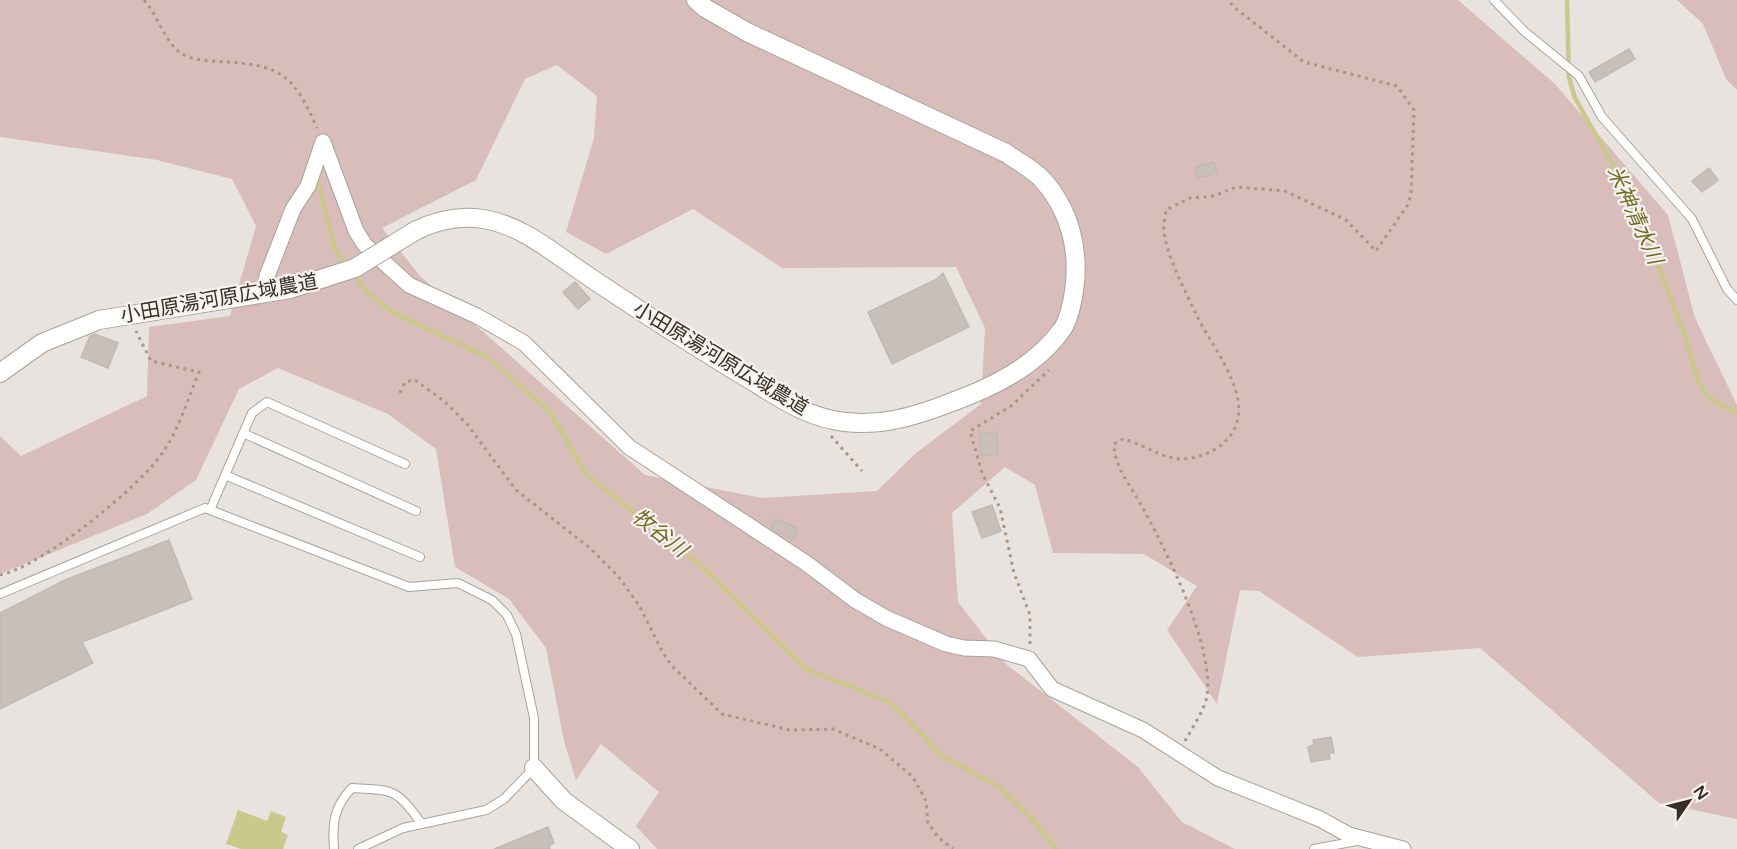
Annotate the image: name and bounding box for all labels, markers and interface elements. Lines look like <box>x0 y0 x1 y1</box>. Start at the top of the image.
water label: 米神清水川 <box>1602 162 1668 270</box>
street label: 小田原湯河原広域農道 <box>119 270 320 328</box>
street label: 小田原湯河原広域農道 <box>629 297 812 421</box>
water label: 牧谷川 <box>627 504 694 564</box>
north arrow <box>1659 771 1719 831</box>
text: N <box>1689 782 1712 804</box>

